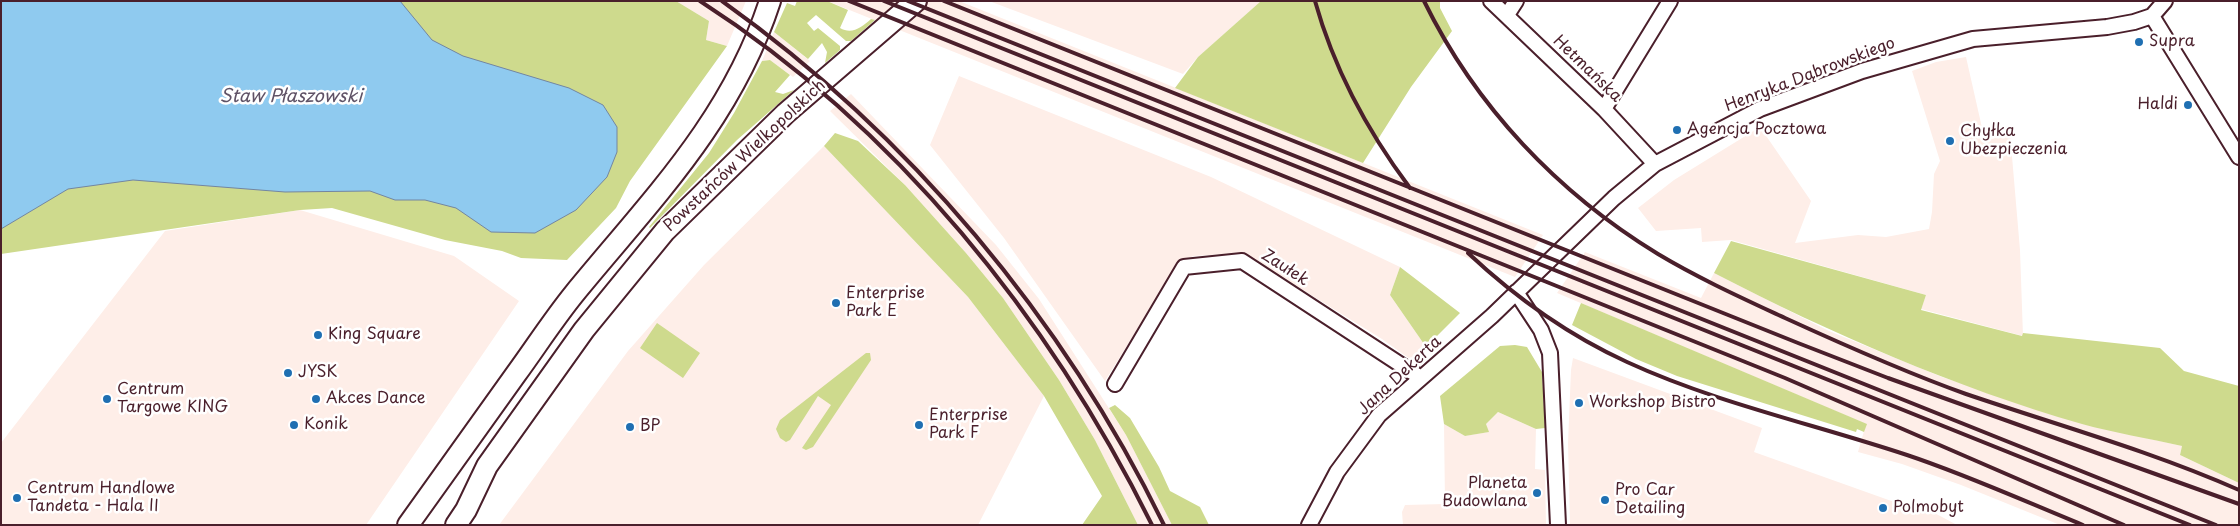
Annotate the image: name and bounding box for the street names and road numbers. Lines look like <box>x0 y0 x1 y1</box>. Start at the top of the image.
street label: Hetmańska <box>1549 32 1625 106</box>
street label: Henryka Dąbrowskiego <box>1722 34 1898 116</box>
street label: Powstańców Wielkopolskich <box>660 76 830 236</box>
street label: Zaułek <box>1258 246 1312 290</box>
street label: Jana Dekerta <box>1354 332 1446 420</box>

